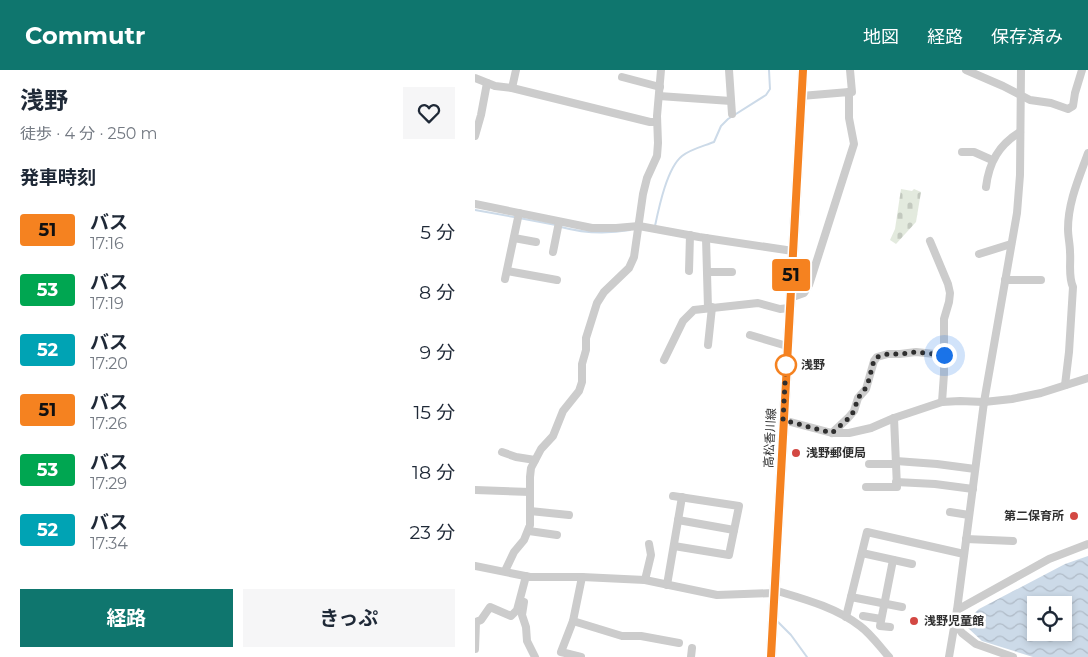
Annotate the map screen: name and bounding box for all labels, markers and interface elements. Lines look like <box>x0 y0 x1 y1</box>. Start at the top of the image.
text: Commutr <box>25 21 145 50</box>
text: 地図 <box>863 26 899 48</box>
text: 経路 <box>927 26 963 48</box>
text: 保存済み <box>991 26 1063 48</box>
text: 浅野 <box>20 86 68 115</box>
button: heart <box>403 87 455 139</box>
text: 徒歩 · 4 分 · 250 m <box>20 124 158 143</box>
text: 発車時刻 <box>20 166 96 189</box>
text: バス <box>90 211 128 234</box>
text: 51 <box>39 219 56 241</box>
text: 5 分 <box>420 221 455 244</box>
text: 17:16 <box>90 234 124 253</box>
line badge: 51 <box>769 259 813 291</box>
text: 51 <box>782 264 800 286</box>
text: バス <box>90 271 128 294</box>
text: 53 <box>37 279 58 301</box>
text: 8 分 <box>419 281 455 304</box>
text: 17:19 <box>90 294 124 313</box>
text: バス <box>90 331 128 354</box>
text: 52 <box>37 339 58 361</box>
text: 9 分 <box>419 341 455 364</box>
your location <box>932 343 957 368</box>
text: 17:20 <box>90 354 128 373</box>
marker: 浅野 <box>775 354 797 376</box>
place label: 浅野 <box>801 357 825 372</box>
text: バス <box>90 391 128 414</box>
text: 51 <box>39 399 56 421</box>
text: 15 分 <box>413 401 455 424</box>
street label: 高松香川線 <box>760 408 779 468</box>
text: 17:26 <box>90 414 127 433</box>
place label: 浅野郵便局 <box>806 445 866 460</box>
marker: 浅野郵便局 <box>790 447 802 459</box>
text: バス <box>90 451 128 474</box>
text: 53 <box>37 459 58 481</box>
text: 18 分 <box>412 461 455 484</box>
text: 17:29 <box>90 474 127 493</box>
place label: 第二保育所 <box>1004 508 1064 523</box>
marker: 第二保育所 <box>1068 510 1080 522</box>
text: バス <box>90 511 128 534</box>
text: 52 <box>37 519 58 541</box>
text: 23 分 <box>410 521 455 544</box>
text: 17:34 <box>90 534 128 553</box>
button: 経路 <box>20 589 233 647</box>
button: きっぷ <box>243 589 455 647</box>
map controls <box>1027 596 1072 641</box>
button: locate <box>1027 596 1072 641</box>
place label: 浅野児童館 <box>924 613 984 628</box>
marker: 浅野児童館 <box>908 615 920 627</box>

